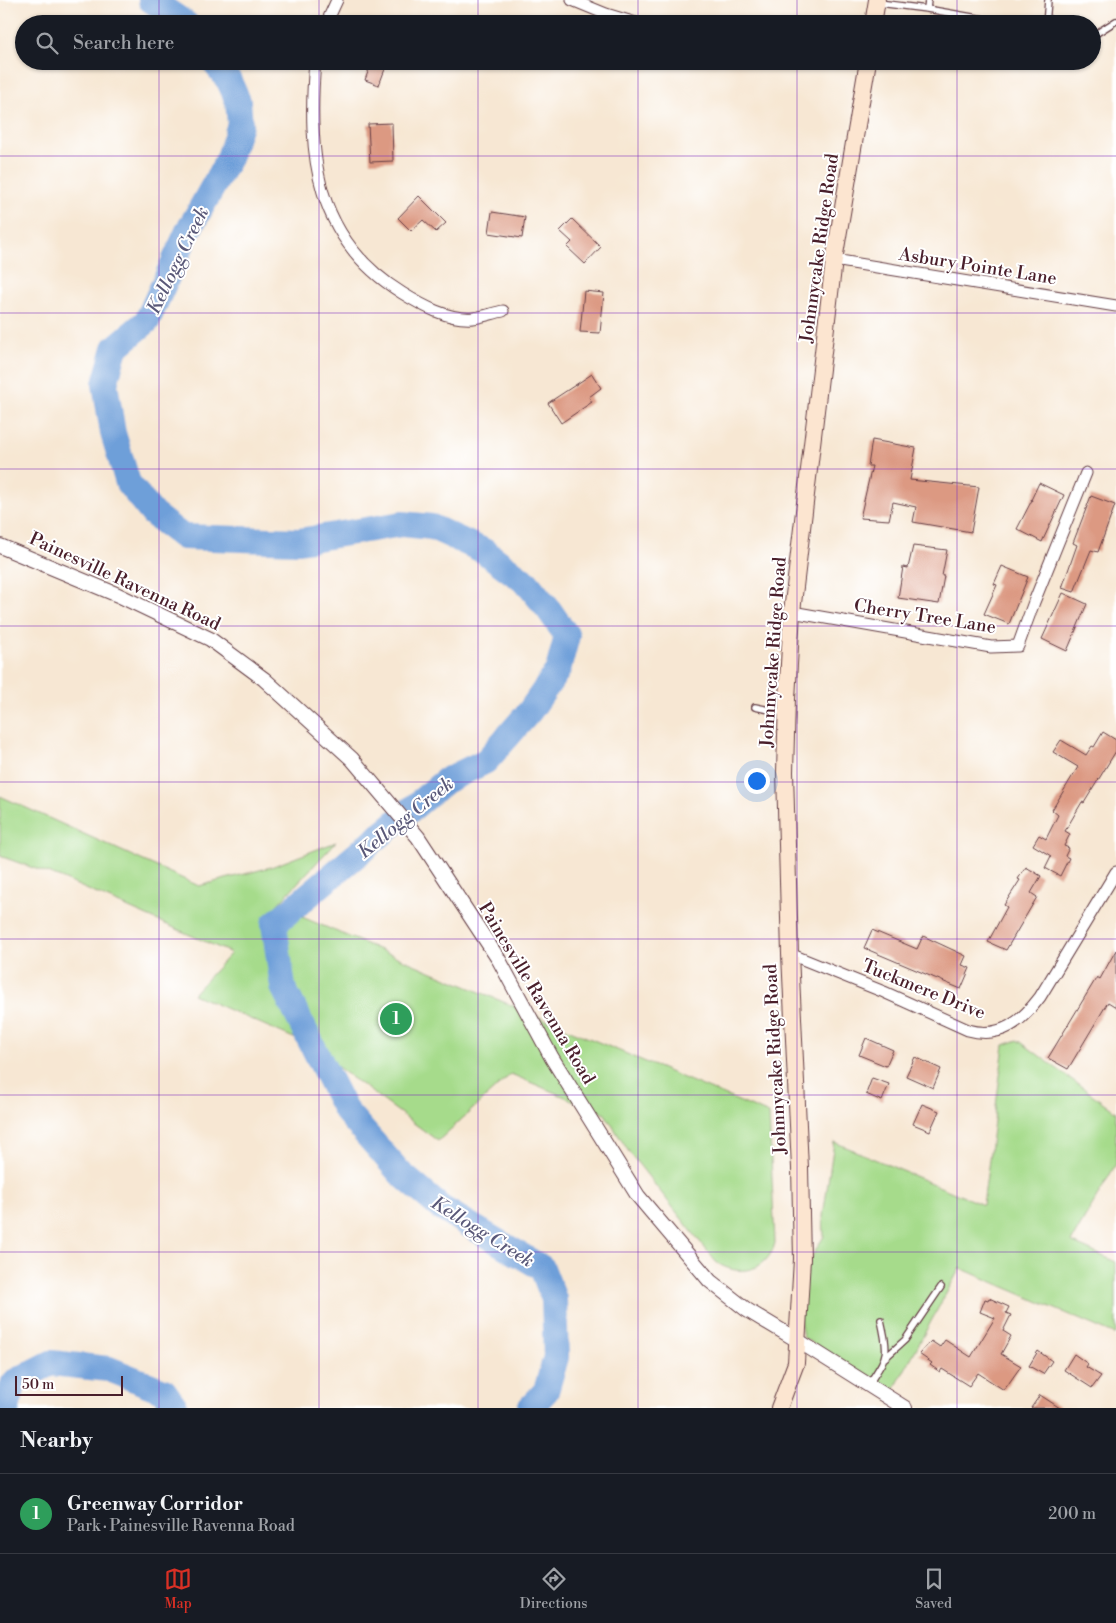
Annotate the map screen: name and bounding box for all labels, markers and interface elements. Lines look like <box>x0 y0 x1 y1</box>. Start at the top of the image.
search box <box>15 15 1101 70</box>
icon: search <box>33 29 61 57</box>
text: Search here <box>73 31 174 55</box>
street label: Johnnycake Ridge Road <box>795 151 844 345</box>
water label: Kellogg Creek <box>142 203 214 318</box>
street label: Asbury Pointe Lane <box>896 243 1058 290</box>
street label: Painesville Ravenna Road <box>25 527 225 636</box>
street label: Johnnycake Ridge Road <box>755 555 792 749</box>
street label: Cherry Tree Lane <box>852 594 998 639</box>
your location <box>744 768 770 794</box>
water label: Kellogg Creek <box>353 772 459 864</box>
street label: Painesville Ravenna Road <box>473 898 601 1089</box>
street label: Tuckmere Drive <box>859 954 989 1025</box>
street label: Johnnycake Ridge Road <box>759 962 792 1156</box>
pin: 1 <box>380 1000 412 1038</box>
water label: Kellogg Creek <box>427 1191 538 1273</box>
scale bar <box>15 1373 122 1396</box>
text: 50 m <box>22 1376 54 1394</box>
text: Nearby <box>20 1428 93 1454</box>
text: Greenway Corridor <box>67 1492 243 1516</box>
text: 1 <box>32 1504 40 1524</box>
text: 200 m <box>1048 1504 1096 1524</box>
text: Park · Painesville Ravenna Road <box>67 1516 295 1536</box>
tab: Map <box>164 1565 192 1613</box>
tab: Directions <box>520 1565 587 1613</box>
tab: Saved <box>915 1565 952 1613</box>

